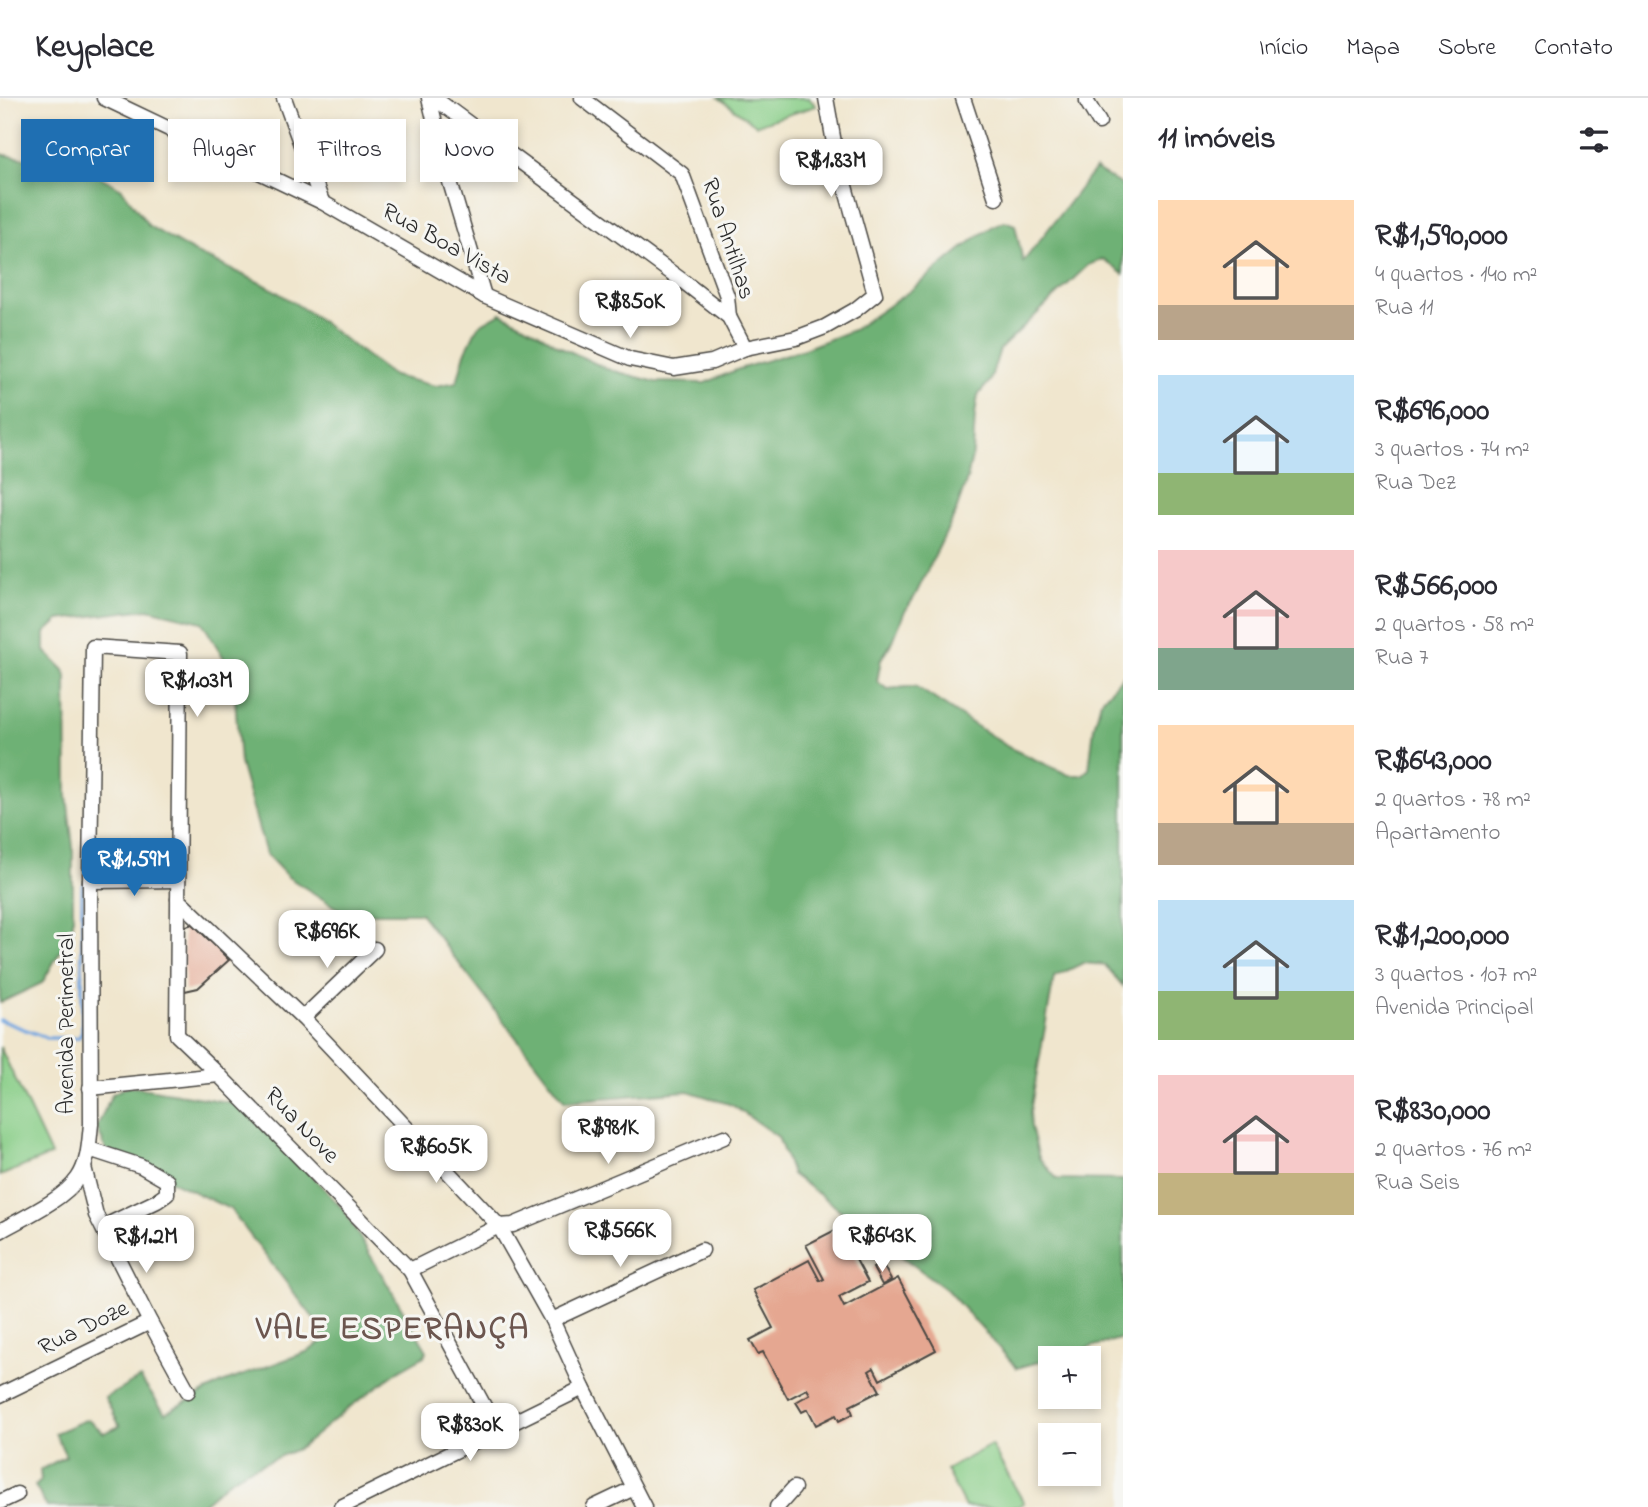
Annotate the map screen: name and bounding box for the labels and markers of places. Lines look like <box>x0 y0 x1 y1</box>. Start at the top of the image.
pin: R$1.83M <box>766 140 896 199</box>
pin: R$850K <box>573 280 687 340</box>
pin: R$1.03M <box>132 660 262 719</box>
pin: R$1.59M <box>69 838 199 898</box>
pin: R$696K <box>270 910 384 970</box>
pin: R$981K <box>551 1107 665 1166</box>
pin: R$605K <box>379 1126 493 1185</box>
pin: R$566K <box>563 1210 677 1269</box>
pin: R$643K <box>825 1214 939 1274</box>
pin: R$1.2M <box>89 1216 203 1275</box>
pin: R$830K <box>413 1404 527 1463</box>

